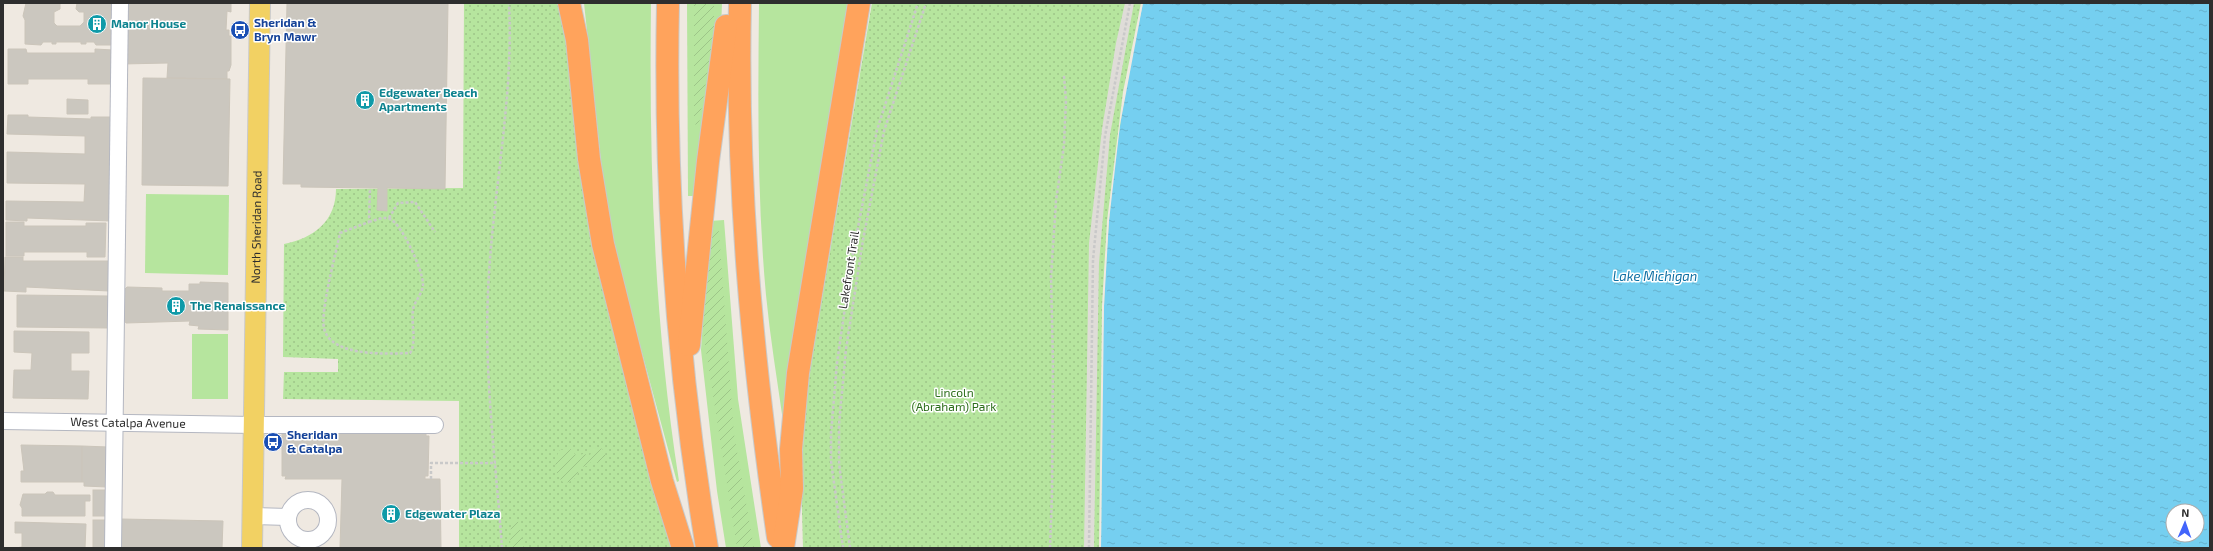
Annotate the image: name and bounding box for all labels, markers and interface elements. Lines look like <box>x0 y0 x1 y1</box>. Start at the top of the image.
building icon: Manor House <box>86 13 108 35</box>
place label: Sheridan & Bryn Mawr <box>254 15 317 44</box>
place label: Manor House <box>111 16 186 30</box>
bus stop icon: Sheridan & Bryn Mawr <box>229 19 251 41</box>
place label: Edgewater Beach Apartments <box>379 85 478 113</box>
building icon: Edgewater Beach Apartments <box>354 89 376 111</box>
street label: North Sheridan Road <box>248 170 264 284</box>
street label: Lakefront Trail <box>835 229 861 310</box>
water label: Lake Michigan <box>1613 268 1697 284</box>
building icon: The Renaissance <box>165 295 187 317</box>
place label: The Renaissance <box>190 298 285 312</box>
park label: Lincoln (Abraham) Park <box>912 385 996 413</box>
street label: West Catalpa Avenue <box>70 414 186 430</box>
place label: Sheridan & Catalpa <box>287 427 343 455</box>
bus stop icon: Sheridan & Catalpa <box>262 431 284 453</box>
building icon: Edgewater Plaza <box>380 503 402 525</box>
north arrow <box>2165 503 2205 543</box>
place label: Edgewater Plaza <box>405 506 500 520</box>
text: N <box>2181 506 2190 519</box>

